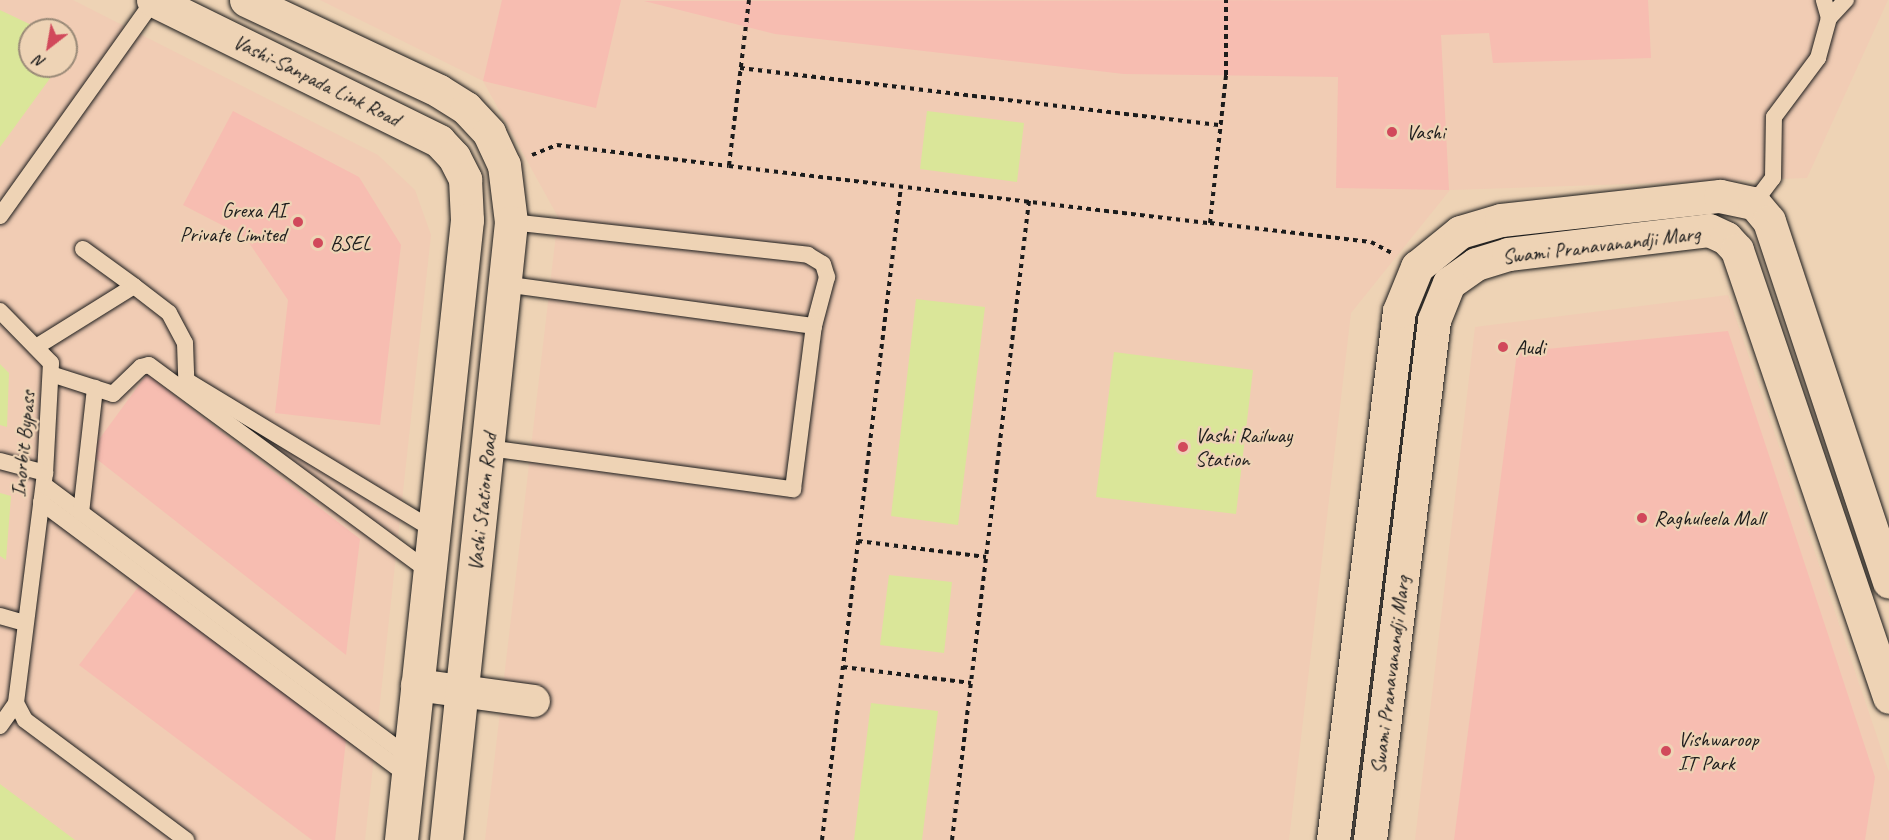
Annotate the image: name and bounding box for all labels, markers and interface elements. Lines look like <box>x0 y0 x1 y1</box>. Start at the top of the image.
north arrow <box>18 18 78 78</box>
street label: Vashi-Sanpada Link Road <box>229 29 405 131</box>
text: N <box>30 51 49 73</box>
place label: Vashi <box>1406 119 1445 145</box>
marker: Vashi <box>1383 123 1401 141</box>
place label: Grexa AI Private Limited <box>180 197 286 247</box>
marker: Grexa AI Private Limited <box>291 215 305 229</box>
street label: Swami Pranavanandji Marg <box>1500 220 1702 270</box>
place label: BSEL <box>330 230 371 256</box>
marker: BSEL <box>311 236 325 250</box>
place label: Audi <box>1515 334 1545 360</box>
marker: Audi <box>1496 340 1510 354</box>
street label: Inorbit Bypass <box>6 389 40 499</box>
place label: Vashi Railway Station <box>1195 422 1293 472</box>
street label: Vashi Station Road <box>462 432 502 572</box>
marker: Vashi Railway Station <box>1176 440 1190 454</box>
place label: Raghuleela Mall <box>1654 505 1765 531</box>
marker: Raghuleela Mall <box>1635 511 1649 525</box>
street label: Swami Pranavanandji Marg <box>1365 574 1415 776</box>
place label: Vishwaroop IT Park <box>1678 726 1759 776</box>
marker: Vishwaroop IT Park <box>1659 744 1673 758</box>

